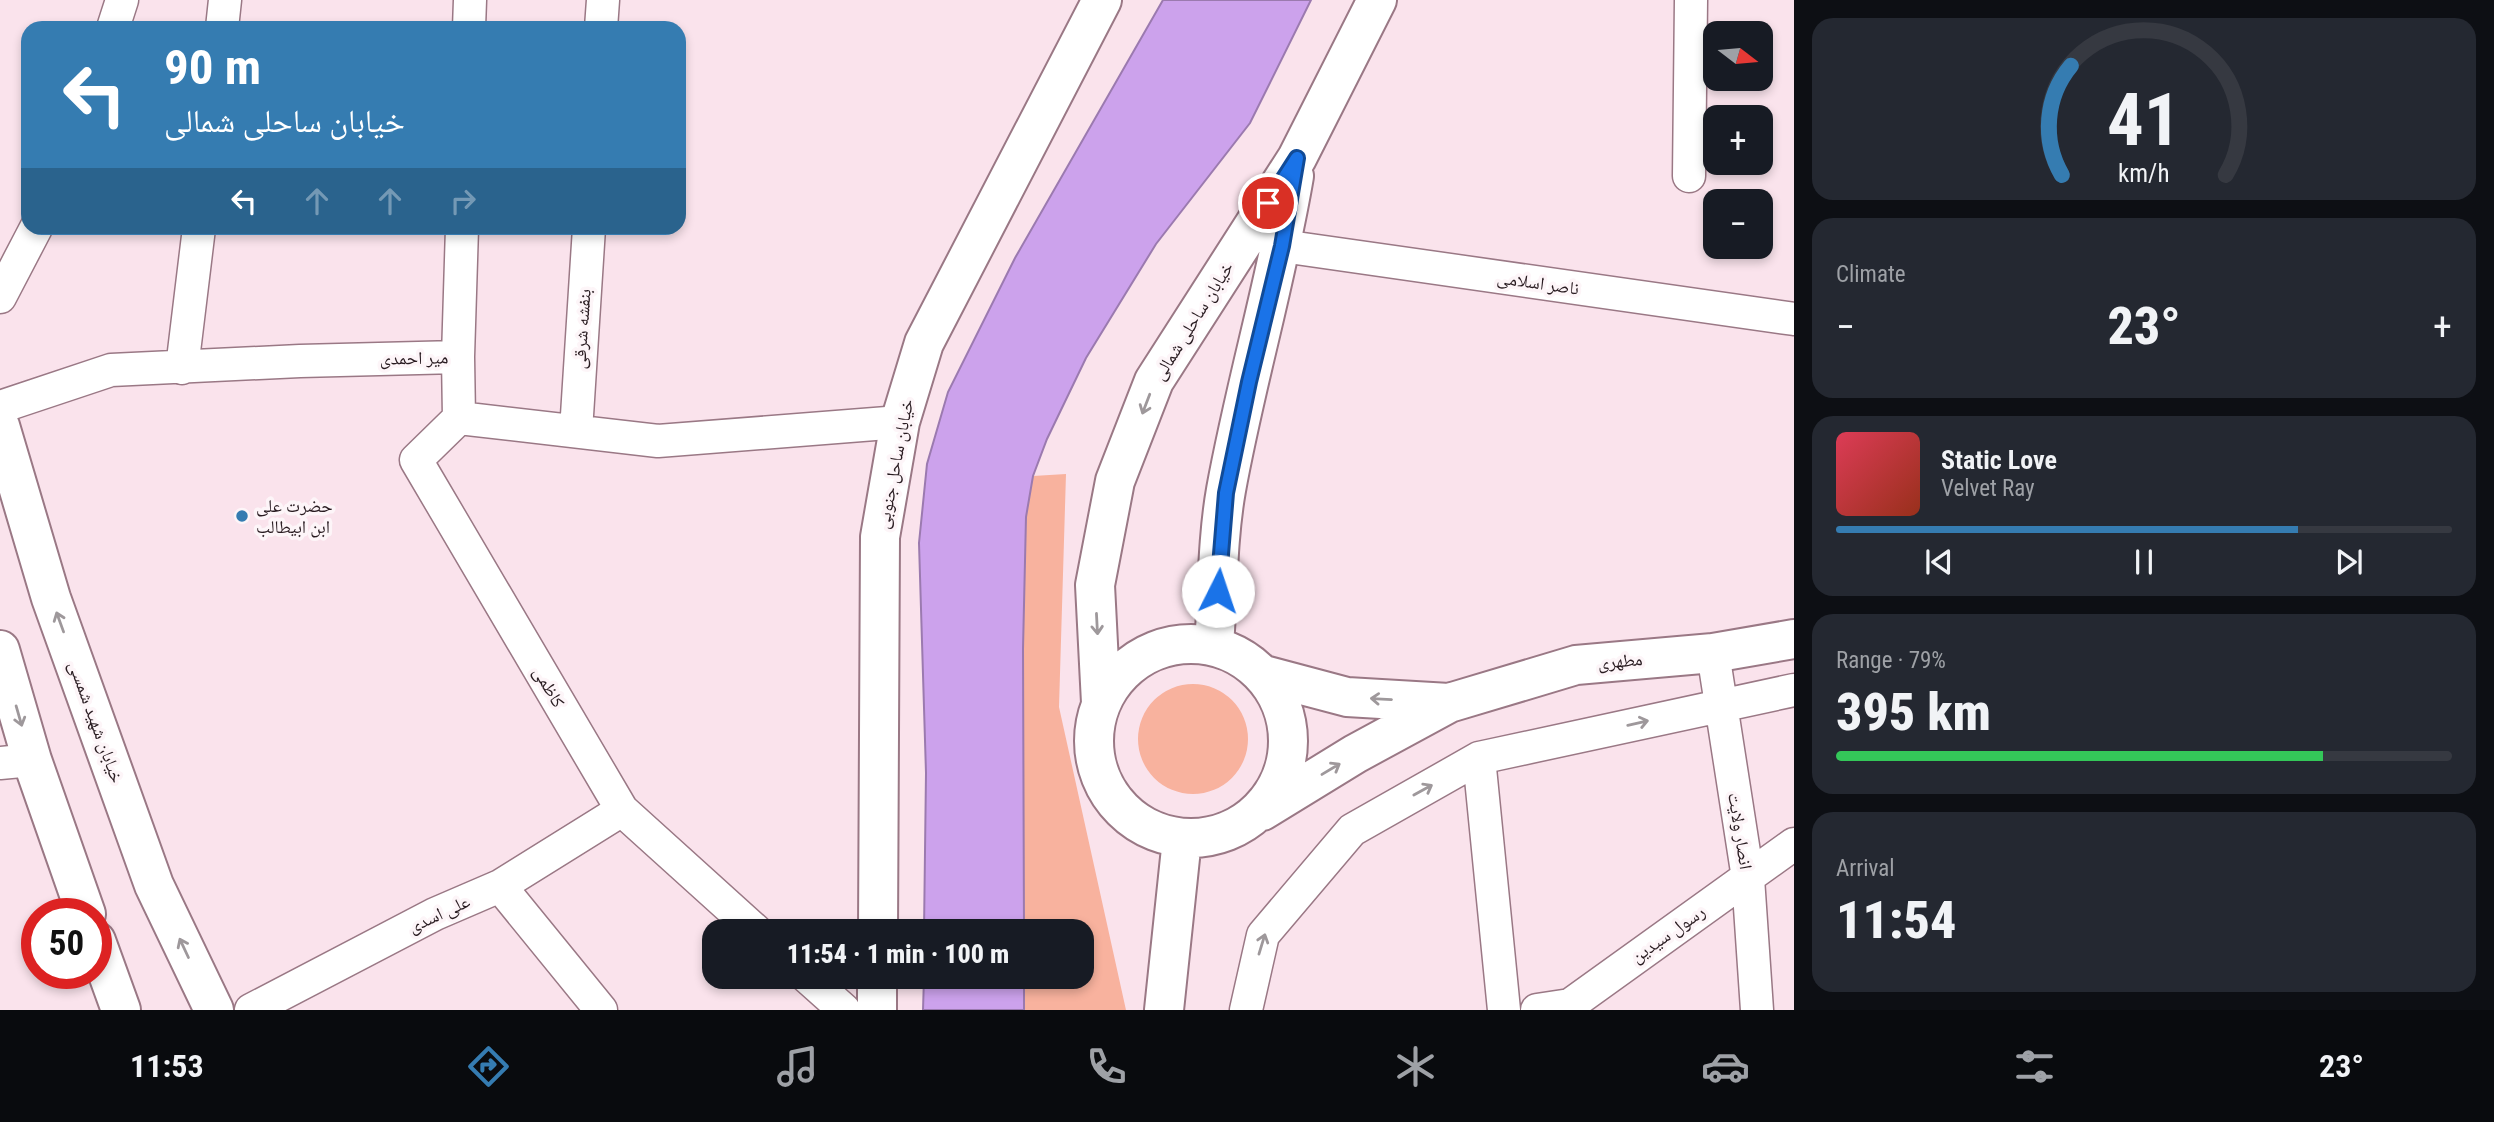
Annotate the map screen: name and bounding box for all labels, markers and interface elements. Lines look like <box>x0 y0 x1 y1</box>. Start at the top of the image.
north arrow <box>1703 21 1773 91</box>
map controls <box>1703 21 1773 259</box>
text: 90 m <box>164 39 261 96</box>
icon: left <box>49 49 140 140</box>
text: 41 <box>2107 77 2181 163</box>
text: خیابان ساحلی شمالی <box>164 102 405 140</box>
button: + <box>1703 105 1773 175</box>
text: km/h <box>2118 159 2170 188</box>
pin <box>1238 173 1298 233</box>
icon: left <box>225 182 263 220</box>
icon: ahead <box>298 182 336 220</box>
icon: ahead <box>371 182 409 220</box>
icon: right <box>444 182 482 220</box>
icon: arrive <box>1249 184 1287 222</box>
button: − <box>1703 189 1773 259</box>
street label: خیابان ساحلی شمالی <box>1148 258 1238 384</box>
text: Climate <box>1836 261 1906 288</box>
street label: ناصر اسلامی <box>1495 266 1581 300</box>
street label: بنفشه شرقی <box>568 288 596 370</box>
text: 23° <box>2107 296 2181 357</box>
text: − <box>1836 305 1855 349</box>
text: + <box>2433 305 2452 349</box>
street label: میر احمدی <box>379 346 449 370</box>
one-way arrow <box>1138 393 1151 414</box>
street label: خیابان ساحل جنوبی <box>872 397 918 531</box>
text: Static Love <box>1941 445 2057 475</box>
text: Velvet Ray <box>1941 475 2035 502</box>
place label: حضرت علی ابن ابیطالب <box>256 495 333 538</box>
marker: حضرت علی ابن ابیطالب <box>234 508 250 524</box>
icon: previous <box>1920 543 1958 581</box>
icon: pause <box>2125 543 2163 581</box>
icon: next <box>2330 543 2368 581</box>
position arrow <box>1181 554 1255 628</box>
one-way arrow <box>53 611 65 633</box>
one-way arrow <box>1091 612 1104 635</box>
text: Range · 79% <box>1836 647 1946 674</box>
street label: مطهری <box>1597 648 1643 674</box>
street label: خیابان شهید شمسی <box>64 658 128 786</box>
street label: کاظمی <box>529 663 570 712</box>
text: 395 km <box>1836 682 1991 743</box>
one-way arrow <box>1370 692 1393 705</box>
one-way arrow <box>13 704 26 727</box>
one-way arrow <box>1626 716 1649 729</box>
one-way arrow <box>1320 762 1340 776</box>
one-way arrow <box>1412 783 1432 797</box>
street label: انصار ولایت <box>1724 791 1757 871</box>
text: Arrival <box>1836 855 1895 882</box>
street label: علی اسدی <box>405 890 473 938</box>
text: 11:54 <box>1836 890 1956 951</box>
speed limit sign: 50 <box>21 898 112 989</box>
street label: رسول سیدین <box>1627 900 1709 968</box>
one-way arrow <box>1256 933 1269 955</box>
one-way arrow <box>177 938 191 959</box>
text: 11:54 · 1 min · 100 m <box>787 939 1009 969</box>
icon: directions <box>464 1042 513 1091</box>
icon: music <box>773 1042 822 1091</box>
icon: phone <box>1082 1042 1131 1091</box>
icon: climate <box>1391 1042 1440 1091</box>
icon: car <box>1701 1042 1750 1091</box>
icon: filters <box>2010 1042 2059 1091</box>
text: 11:53 <box>130 1047 204 1085</box>
text: 23° <box>2319 1047 2364 1085</box>

